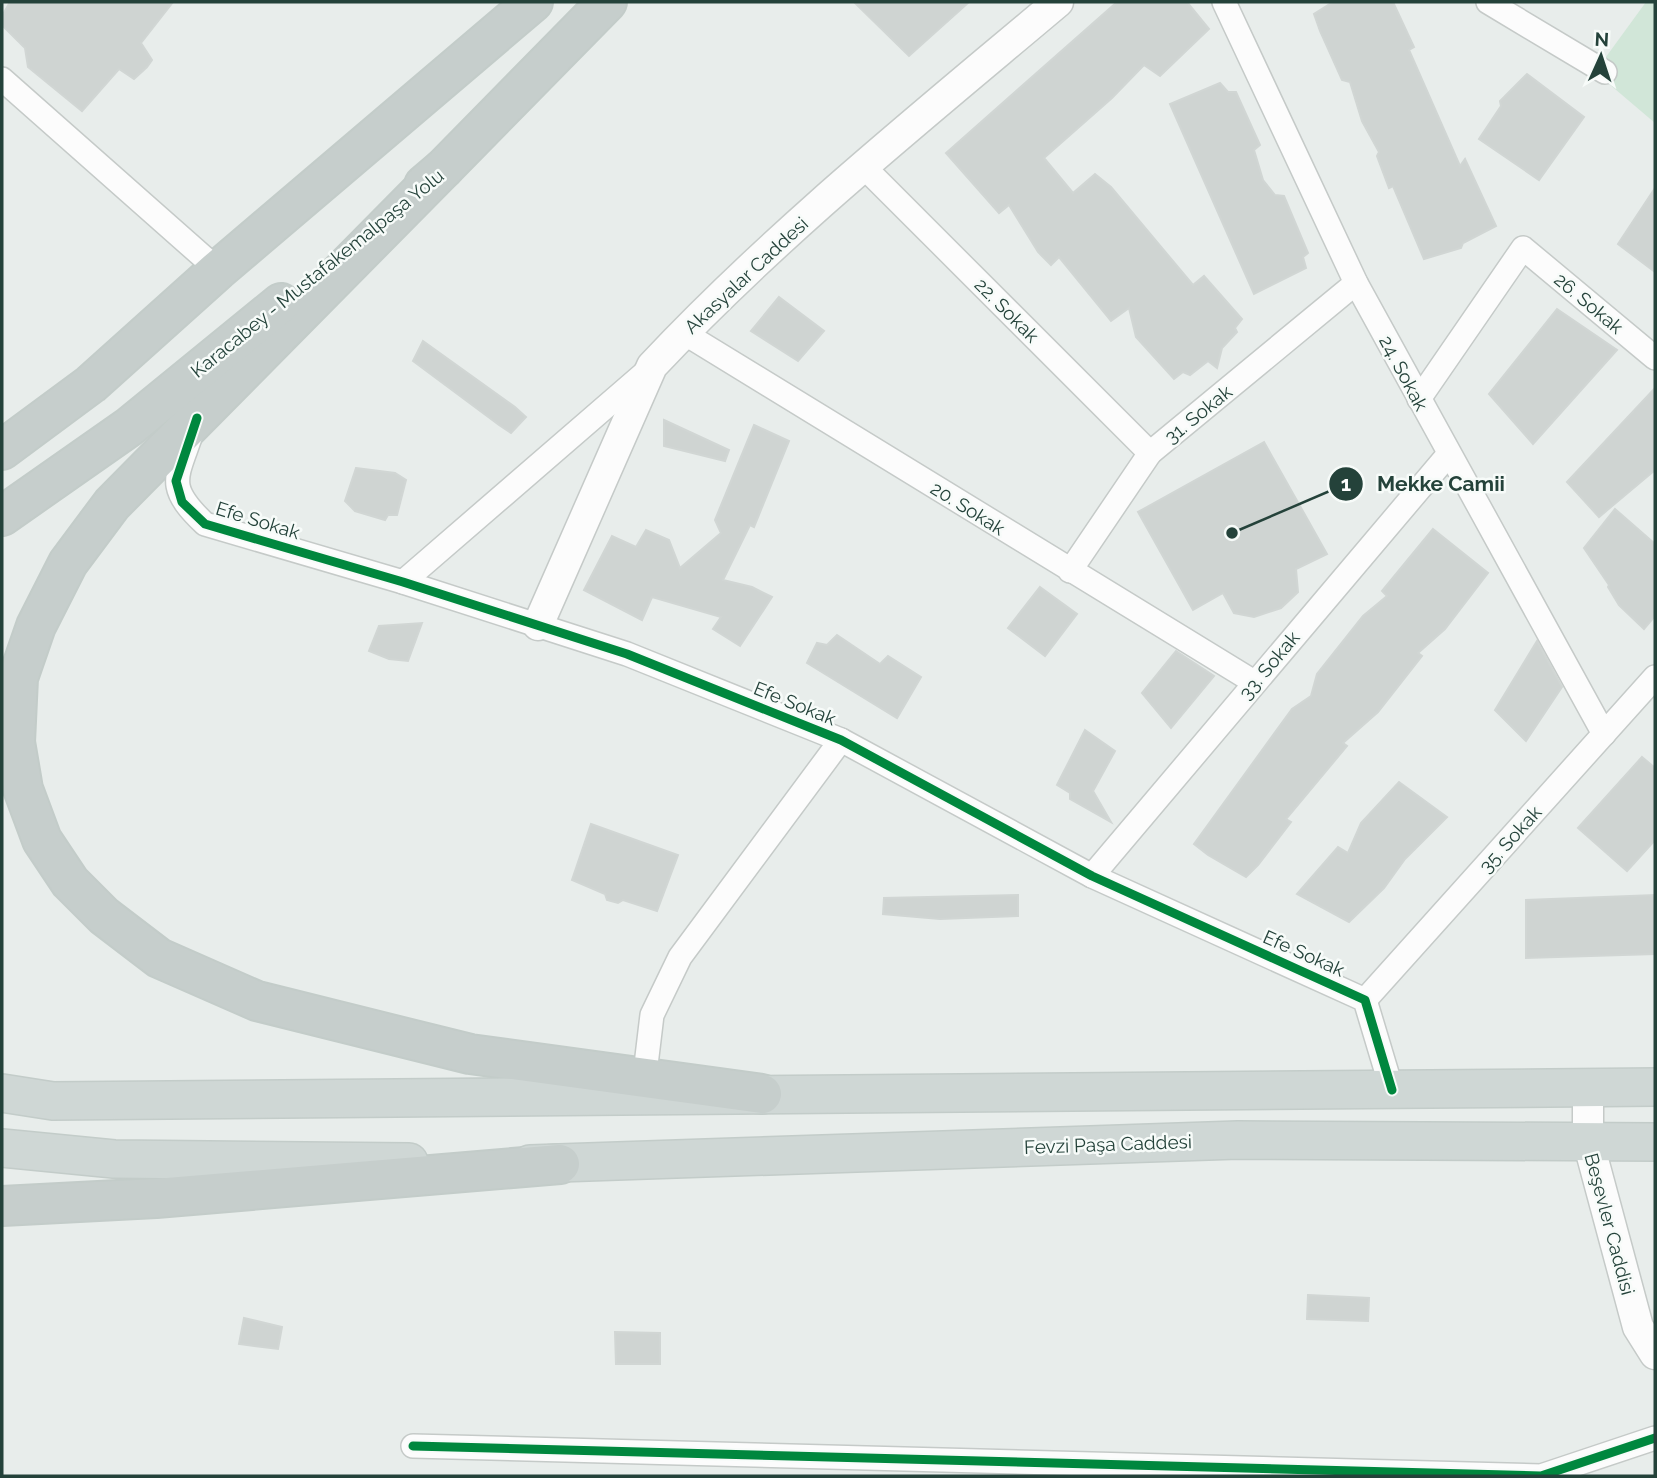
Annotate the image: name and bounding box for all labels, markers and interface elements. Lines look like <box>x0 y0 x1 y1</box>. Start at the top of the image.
north arrow <box>1566 21 1636 91</box>
text: N <box>1594 28 1610 50</box>
street label: Karacabey - Mustafakemalpaşa Yolu <box>186 164 448 382</box>
street label: Akasyalar Caddesi <box>680 212 812 338</box>
street label: 26. Sokak <box>1550 268 1628 338</box>
street label: 22. Sokak <box>970 273 1044 347</box>
street label: 24. Sokak <box>1375 332 1433 414</box>
street label: 31. Sokak <box>1160 380 1236 448</box>
callout: Mekke Camii <box>1328 463 1519 505</box>
text: 1 <box>1341 471 1351 496</box>
text: Mekke Camii <box>1377 471 1505 496</box>
street label: 20. Sokak <box>927 477 1009 539</box>
street label: Efe Sokak <box>213 497 303 543</box>
street label: 33. Sokak <box>1234 627 1304 703</box>
street label: Efe Sokak <box>751 677 839 729</box>
street label: 35. Sokak <box>1474 801 1546 877</box>
street label: Efe Sokak <box>1260 925 1348 981</box>
street label: Fevzi Paşa Caddesi <box>1024 1130 1192 1158</box>
street label: Beşevler Caddisi <box>1580 1151 1640 1297</box>

